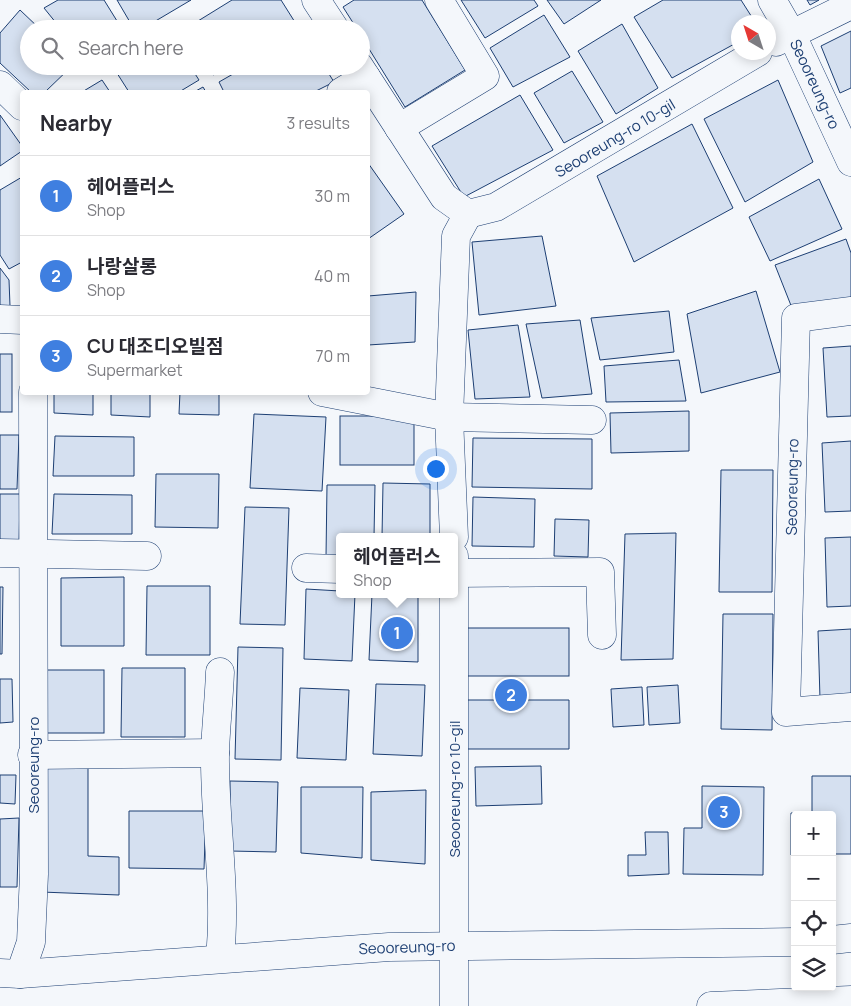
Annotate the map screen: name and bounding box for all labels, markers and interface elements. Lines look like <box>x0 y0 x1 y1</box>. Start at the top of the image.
north arrow <box>731 15 776 60</box>
search box <box>20 20 370 75</box>
icon: search <box>38 34 66 62</box>
text: Search here <box>78 35 184 61</box>
street label: Seooreung-ro <box>785 36 845 132</box>
street label: Seooreung-ro 10-gil <box>551 94 679 182</box>
text: Nearby <box>40 109 112 137</box>
text: 3 results <box>287 112 350 134</box>
text: 헤어플러스 <box>87 173 174 199</box>
text: 1 <box>52 185 60 207</box>
text: 30 m <box>315 185 350 207</box>
text: Shop <box>87 199 125 221</box>
text: 나랑살롱 <box>87 253 157 279</box>
text: 2 <box>51 265 61 287</box>
text: 40 m <box>314 265 350 287</box>
text: Shop <box>87 279 125 301</box>
text: CU 대조디오빌점 <box>87 333 223 359</box>
text: 3 <box>51 345 61 367</box>
text: 70 m <box>315 345 350 367</box>
text: Supermarket <box>87 359 183 381</box>
street label: Seooreung-ro <box>781 438 803 536</box>
your location <box>423 456 449 482</box>
popup <box>336 533 458 598</box>
text: 헤어플러스 <box>353 543 441 569</box>
text: Shop <box>353 569 392 591</box>
pin: 1 <box>381 614 413 652</box>
pin: 2 <box>495 676 527 714</box>
street label: Seooreung-ro <box>23 716 44 813</box>
street label: Seooreung-ro 10-gil <box>444 720 465 858</box>
pin: 3 <box>708 793 740 831</box>
map controls <box>791 811 836 991</box>
button: + <box>791 811 836 856</box>
button: − <box>791 856 836 901</box>
button: locate <box>791 901 836 946</box>
street label: Seooreung-ro <box>358 935 456 959</box>
button: layers <box>791 946 836 991</box>

